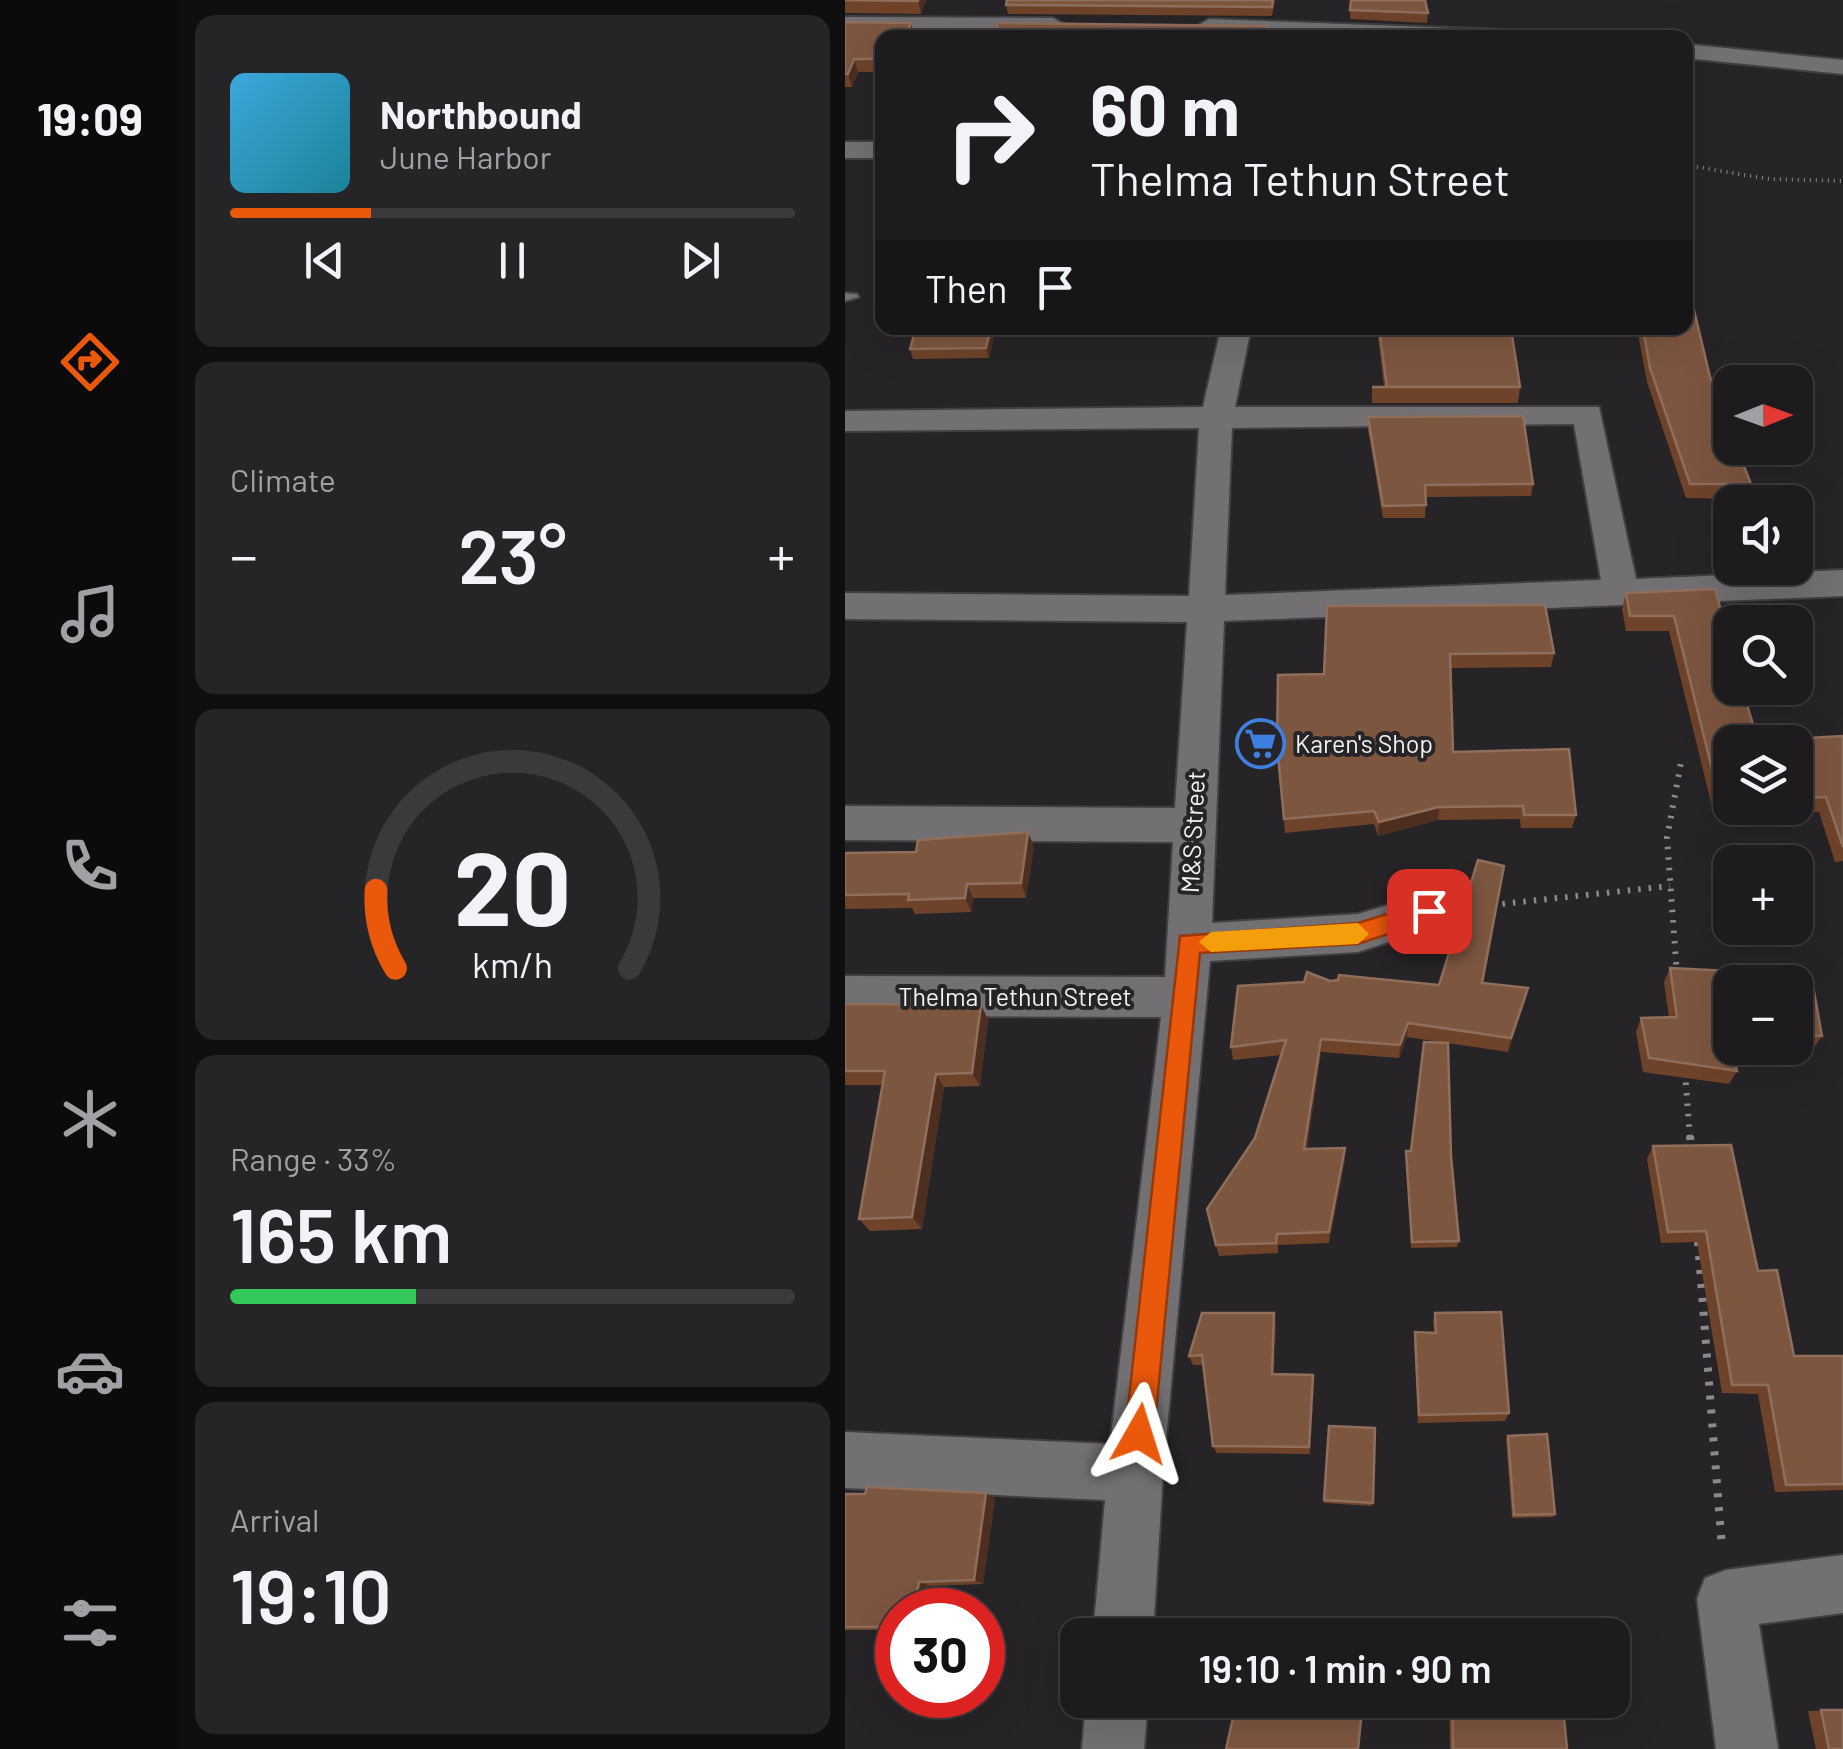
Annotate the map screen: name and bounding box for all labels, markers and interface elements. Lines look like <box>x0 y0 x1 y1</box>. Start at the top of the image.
text: 60 m <box>1090 66 1240 150</box>
icon: right <box>925 70 1055 200</box>
text: 19:09 <box>37 91 143 145</box>
text: Northbound <box>380 91 582 137</box>
text: June Harbor <box>380 137 551 175</box>
text: Thelma Tethun Street <box>1090 151 1510 205</box>
icon: previous <box>297 233 352 288</box>
icon: pause <box>485 233 540 288</box>
icon: next <box>673 233 728 288</box>
icon: arrive <box>1028 260 1083 315</box>
text: Then <box>925 265 1008 311</box>
icon: directions <box>55 327 125 397</box>
north arrow <box>1713 365 1813 465</box>
map controls <box>1713 365 1813 1065</box>
text: Climate <box>230 460 336 498</box>
button: sound <box>1713 485 1813 585</box>
text: 23° <box>458 509 567 599</box>
text: − <box>230 521 258 587</box>
text: + <box>767 521 795 587</box>
icon: music <box>55 579 125 649</box>
button: search <box>1713 605 1813 705</box>
supermarket icon: Karen's Shop <box>1234 718 1286 770</box>
button: layers <box>1713 725 1813 825</box>
place label: Karen's Shop <box>1295 728 1433 758</box>
street label: M&S Street <box>1174 770 1210 894</box>
text: 20 <box>454 822 571 947</box>
icon: phone <box>55 831 125 901</box>
button: + <box>1713 845 1813 945</box>
pin <box>1387 869 1472 954</box>
icon: arrive <box>1402 884 1457 939</box>
text: km/h <box>472 942 553 985</box>
button: − <box>1713 965 1813 1065</box>
street label: Thelma Tethun Street <box>898 981 1132 1011</box>
icon: climate <box>55 1084 125 1154</box>
text: Range · 33% <box>230 1139 397 1177</box>
text: 165 km <box>230 1188 452 1278</box>
icon: car <box>55 1336 125 1406</box>
position arrow <box>1087 1382 1191 1486</box>
text: Arrival <box>230 1500 319 1538</box>
text: 19:10 <box>230 1549 392 1639</box>
icon: filters <box>55 1588 125 1658</box>
speed limit sign: 30 <box>875 1588 1005 1718</box>
text: 19:10 · 1 min · 90 m <box>1198 1645 1492 1691</box>

